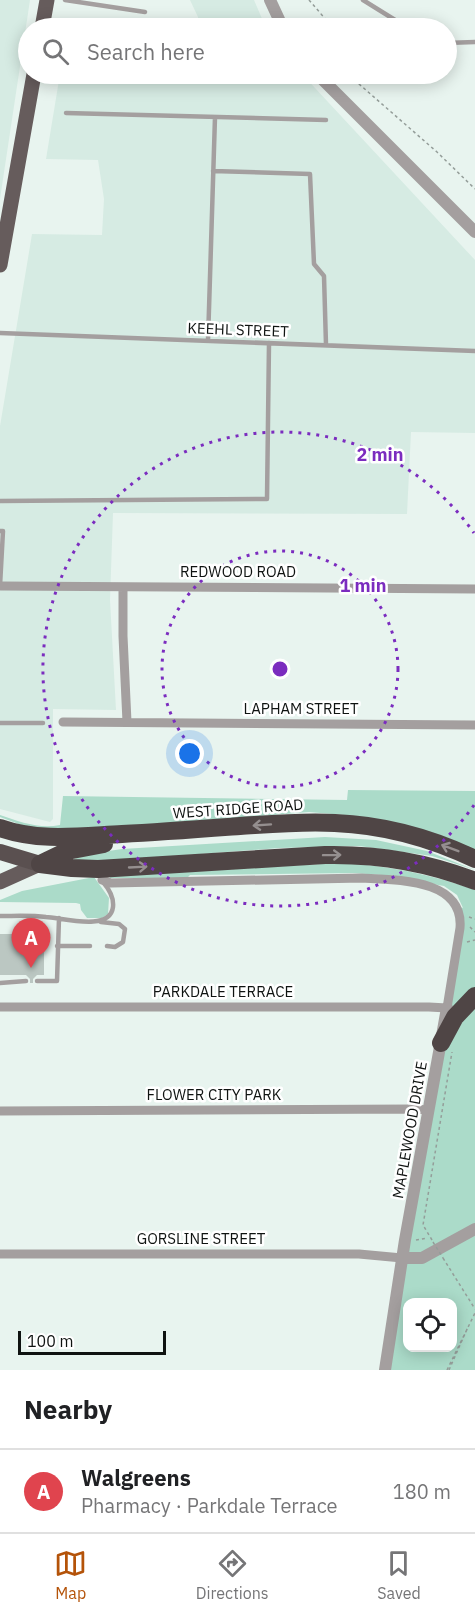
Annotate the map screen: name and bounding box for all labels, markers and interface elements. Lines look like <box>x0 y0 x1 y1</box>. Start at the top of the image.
search box <box>18 18 457 84</box>
icon: search <box>39 35 72 68</box>
text: Search here <box>87 37 205 66</box>
street label: KEEHL STREET <box>187 318 289 341</box>
text: 2 min <box>356 443 404 466</box>
street label: REDWOOD ROAD <box>180 562 296 581</box>
text: 1 min <box>339 574 387 597</box>
centre of rings <box>270 659 290 679</box>
street label: LAPHAM STREET <box>243 699 359 718</box>
your location <box>175 739 204 768</box>
street label: WEST RIDGE ROAD <box>172 794 304 823</box>
one-way arrow <box>253 819 273 830</box>
one-way arrow <box>441 842 460 853</box>
one-way arrow <box>322 849 342 861</box>
one-way arrow <box>127 861 147 872</box>
pin: A <box>12 918 51 968</box>
street label: PARKDALE TERRACE <box>153 982 293 1001</box>
street label: MAPLEWOOD DRIVE <box>388 1060 431 1200</box>
street label: FLOWER CITY PARK <box>147 1085 282 1104</box>
street label: GORSLINE STREET <box>137 1229 266 1248</box>
map controls <box>403 1298 457 1352</box>
button: locate <box>403 1298 457 1352</box>
scale bar <box>18 1328 166 1356</box>
text: 100 m <box>27 1331 74 1351</box>
text: Nearby <box>24 1392 112 1426</box>
text: Walgreens <box>81 1463 191 1492</box>
text: A <box>37 1478 50 1505</box>
text: 180 m <box>393 1478 451 1505</box>
text: Pharmacy · Parkdale Terrace <box>81 1492 338 1519</box>
tab: Map <box>54 1547 87 1603</box>
tab: Directions <box>196 1547 269 1603</box>
tab: Saved <box>377 1547 421 1603</box>

